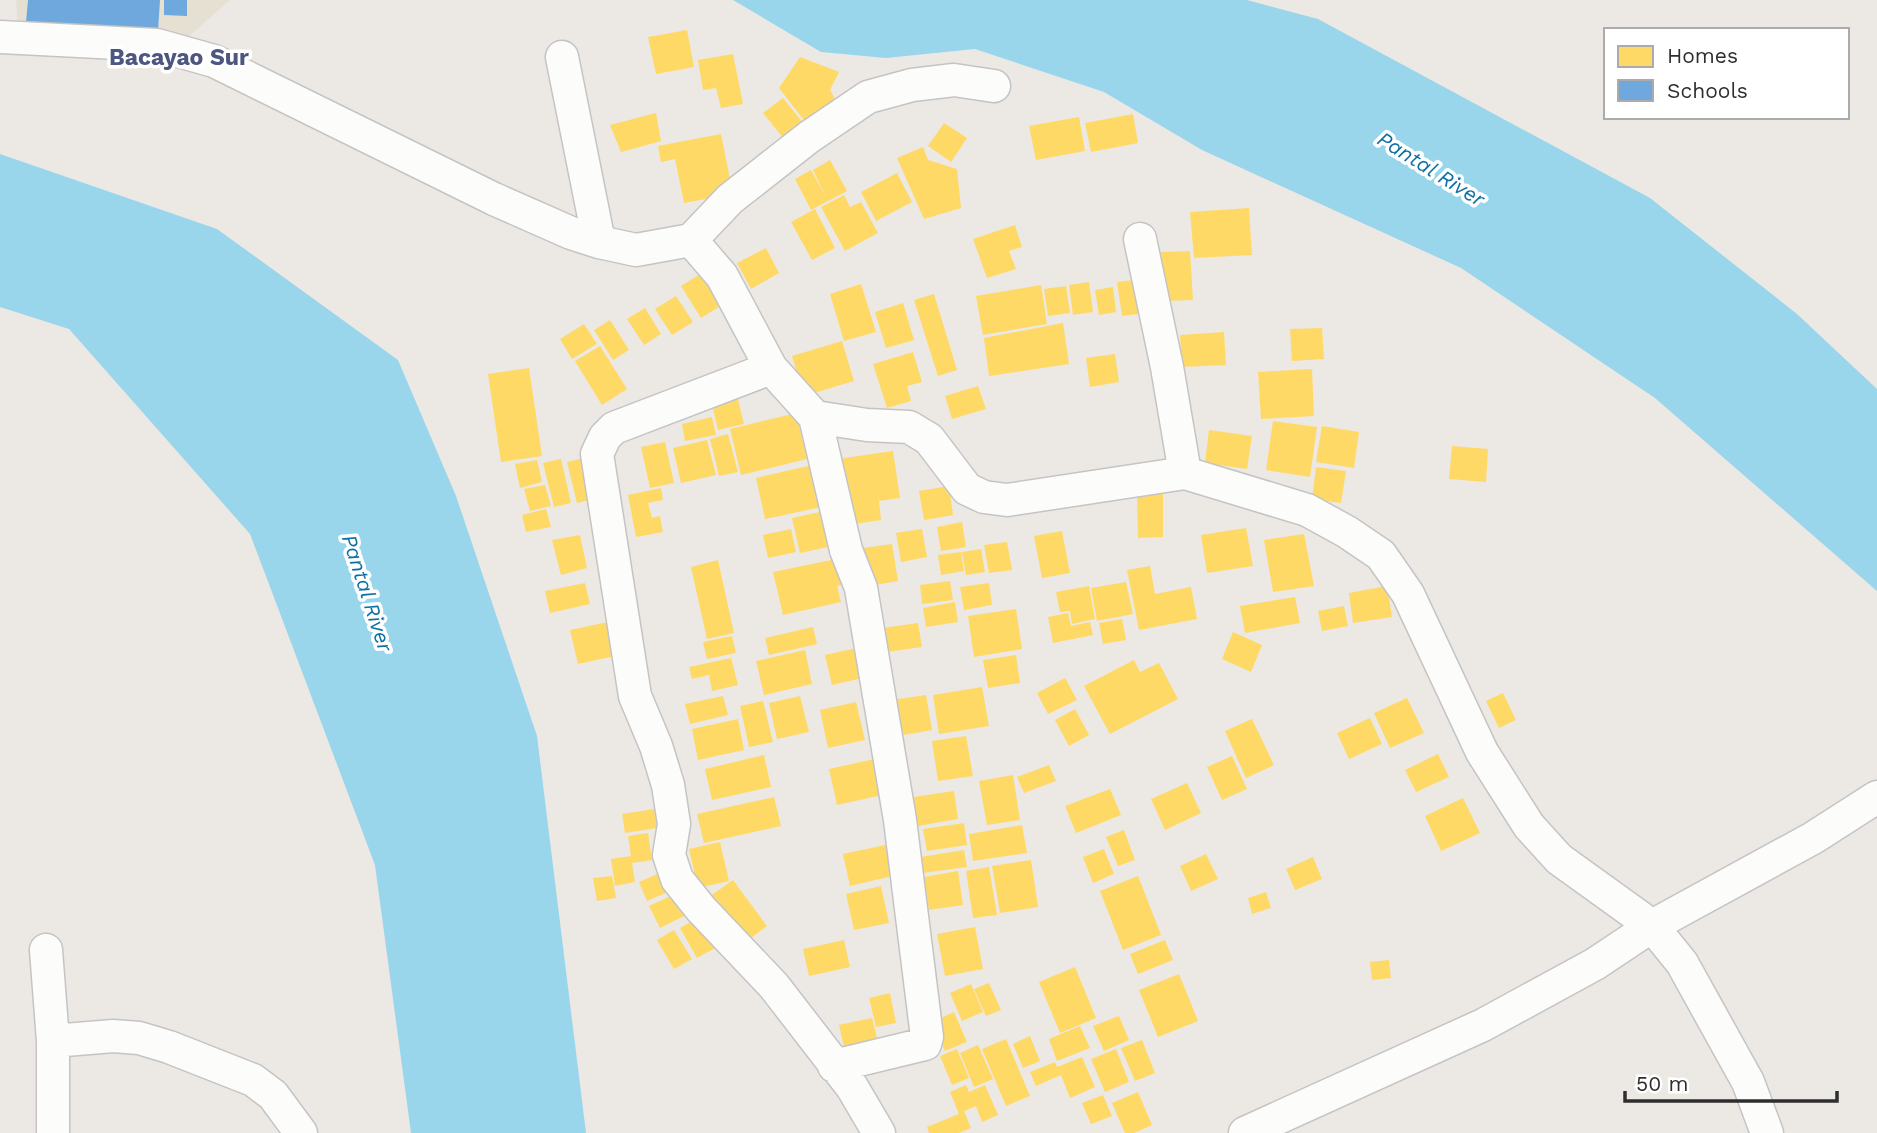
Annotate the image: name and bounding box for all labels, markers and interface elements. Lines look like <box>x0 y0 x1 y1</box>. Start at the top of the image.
legend <box>1604 28 1849 119</box>
text: Homes <box>1667 43 1738 68</box>
district label: Bacayao Sur <box>109 44 249 71</box>
text: Schools <box>1667 78 1748 103</box>
water label: Pantal River <box>1373 126 1490 212</box>
water label: Pantal River <box>337 531 398 655</box>
scale bar <box>1625 1060 1837 1104</box>
text: 50 m <box>1636 1071 1688 1096</box>

